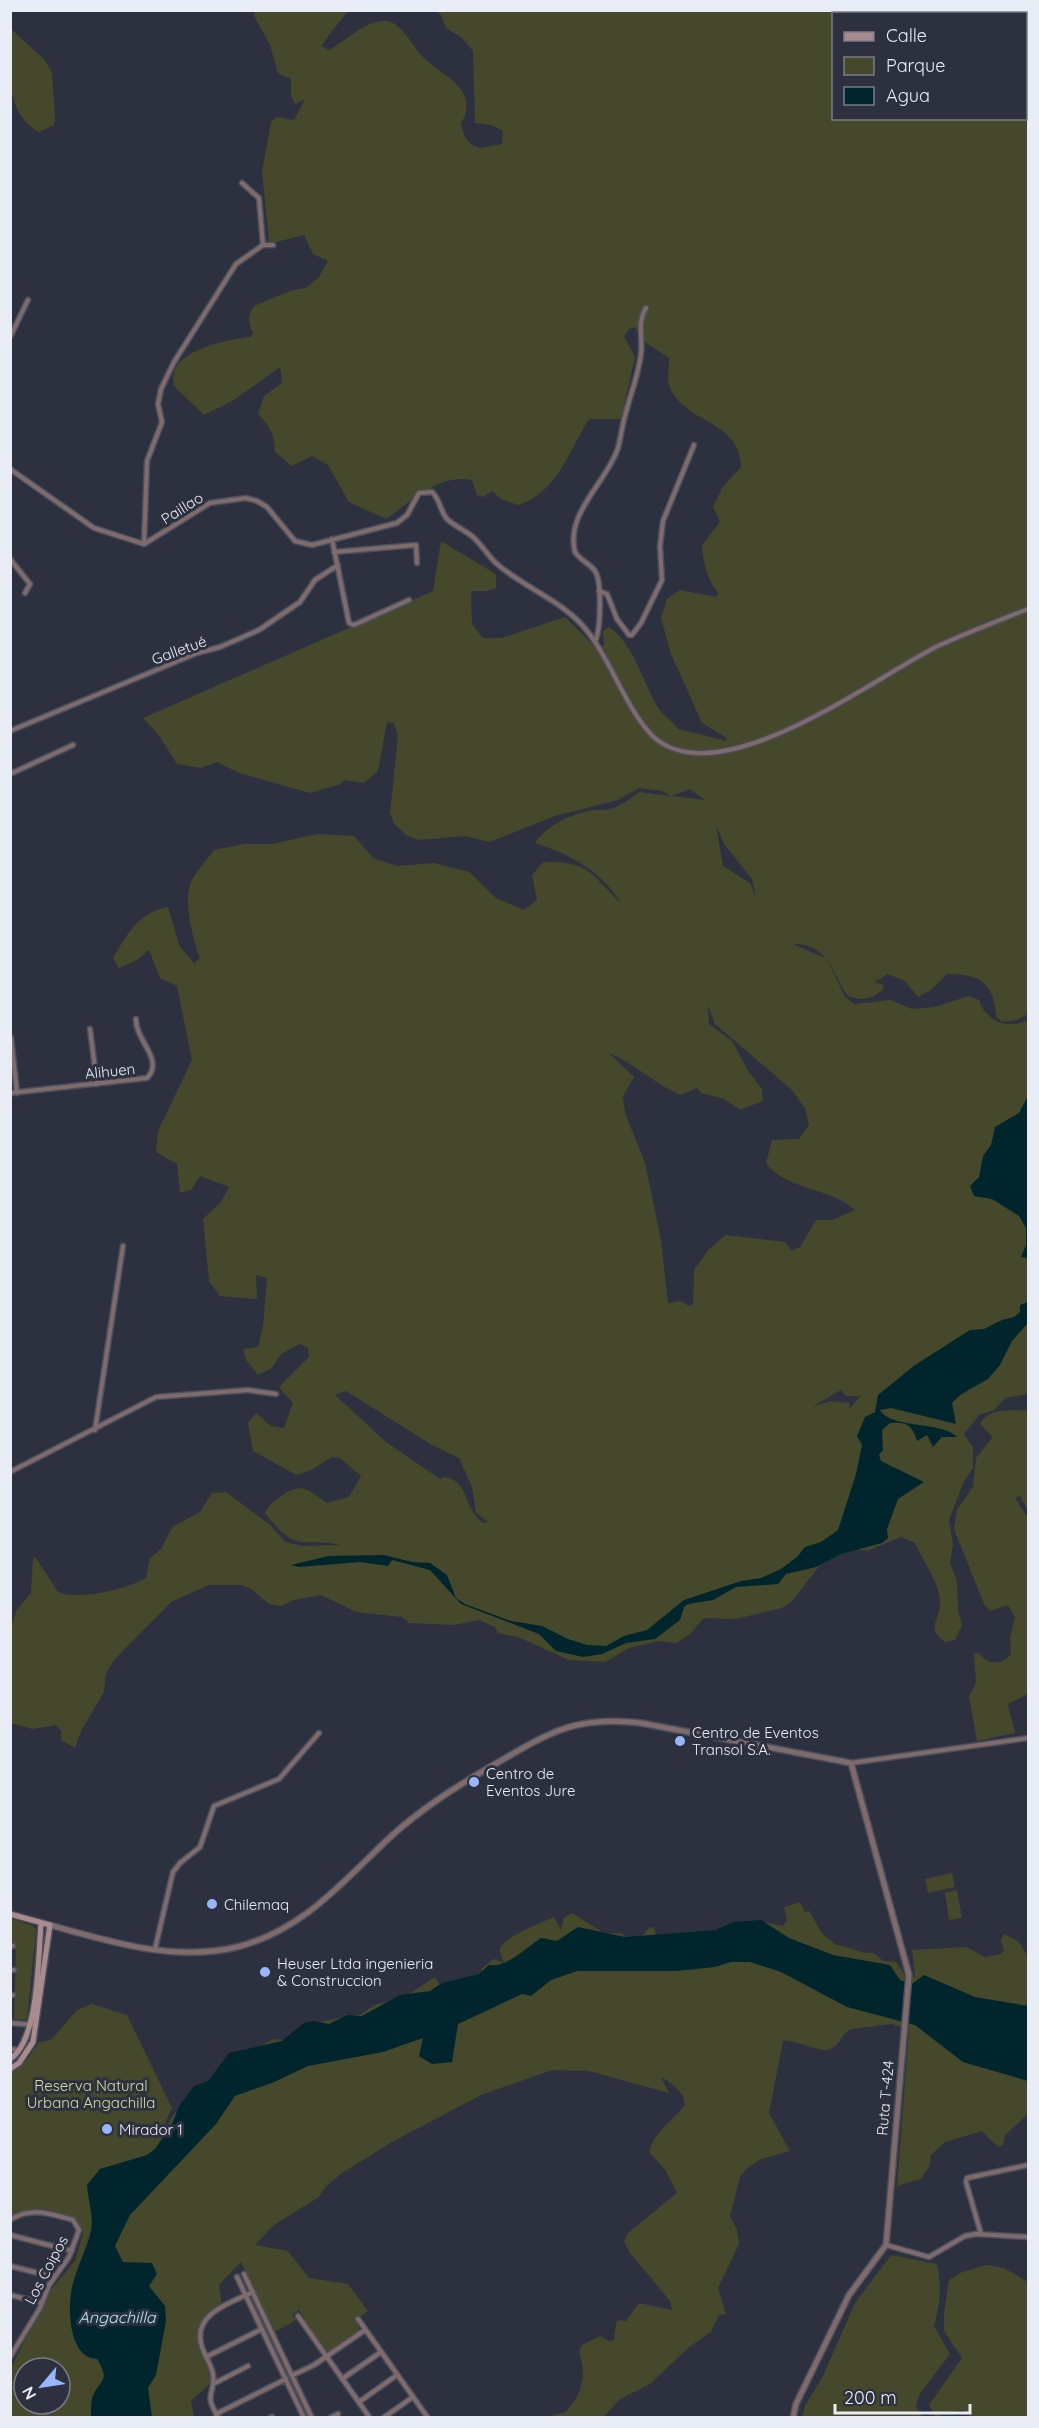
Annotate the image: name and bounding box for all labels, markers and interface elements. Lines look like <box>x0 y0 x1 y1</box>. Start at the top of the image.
legend <box>832 12 1027 120</box>
text: Calle <box>886 24 927 47</box>
text: Parque <box>886 54 945 77</box>
text: Agua <box>886 84 930 107</box>
street label: Paillao <box>157 488 207 528</box>
street label: Galletué <box>149 631 209 669</box>
street label: Alihuen <box>84 1059 136 1083</box>
place label: Centro de Eventos Transol S.A. <box>692 1723 819 1759</box>
marker: Centro de Eventos Transol S.A. <box>673 1734 687 1748</box>
place label: Centro de Eventos Jure <box>486 1764 576 1800</box>
marker: Centro de Eventos Jure <box>467 1775 481 1789</box>
place label: Chilemaq <box>224 1895 289 1914</box>
marker: Chilemaq <box>205 1897 219 1911</box>
place label: Heuser Ltda ingenieria & Construccion <box>277 1954 433 1990</box>
marker: Heuser Ltda ingenieria & Construccion <box>258 1965 272 1979</box>
street label: Ruta T-424 <box>872 2059 898 2136</box>
park label: Reserva Natural Urbana Angachilla <box>27 2076 155 2112</box>
place label: Mirador 1 <box>119 2120 183 2139</box>
marker: Mirador 1 <box>100 2122 114 2136</box>
street label: Los Coipos <box>20 2232 72 2308</box>
water label: Angachilla <box>78 2307 157 2327</box>
north arrow <box>12 2356 72 2416</box>
scale bar <box>835 2377 970 2415</box>
text: N <box>17 2383 40 2403</box>
text: 200 m <box>844 2386 897 2409</box>

